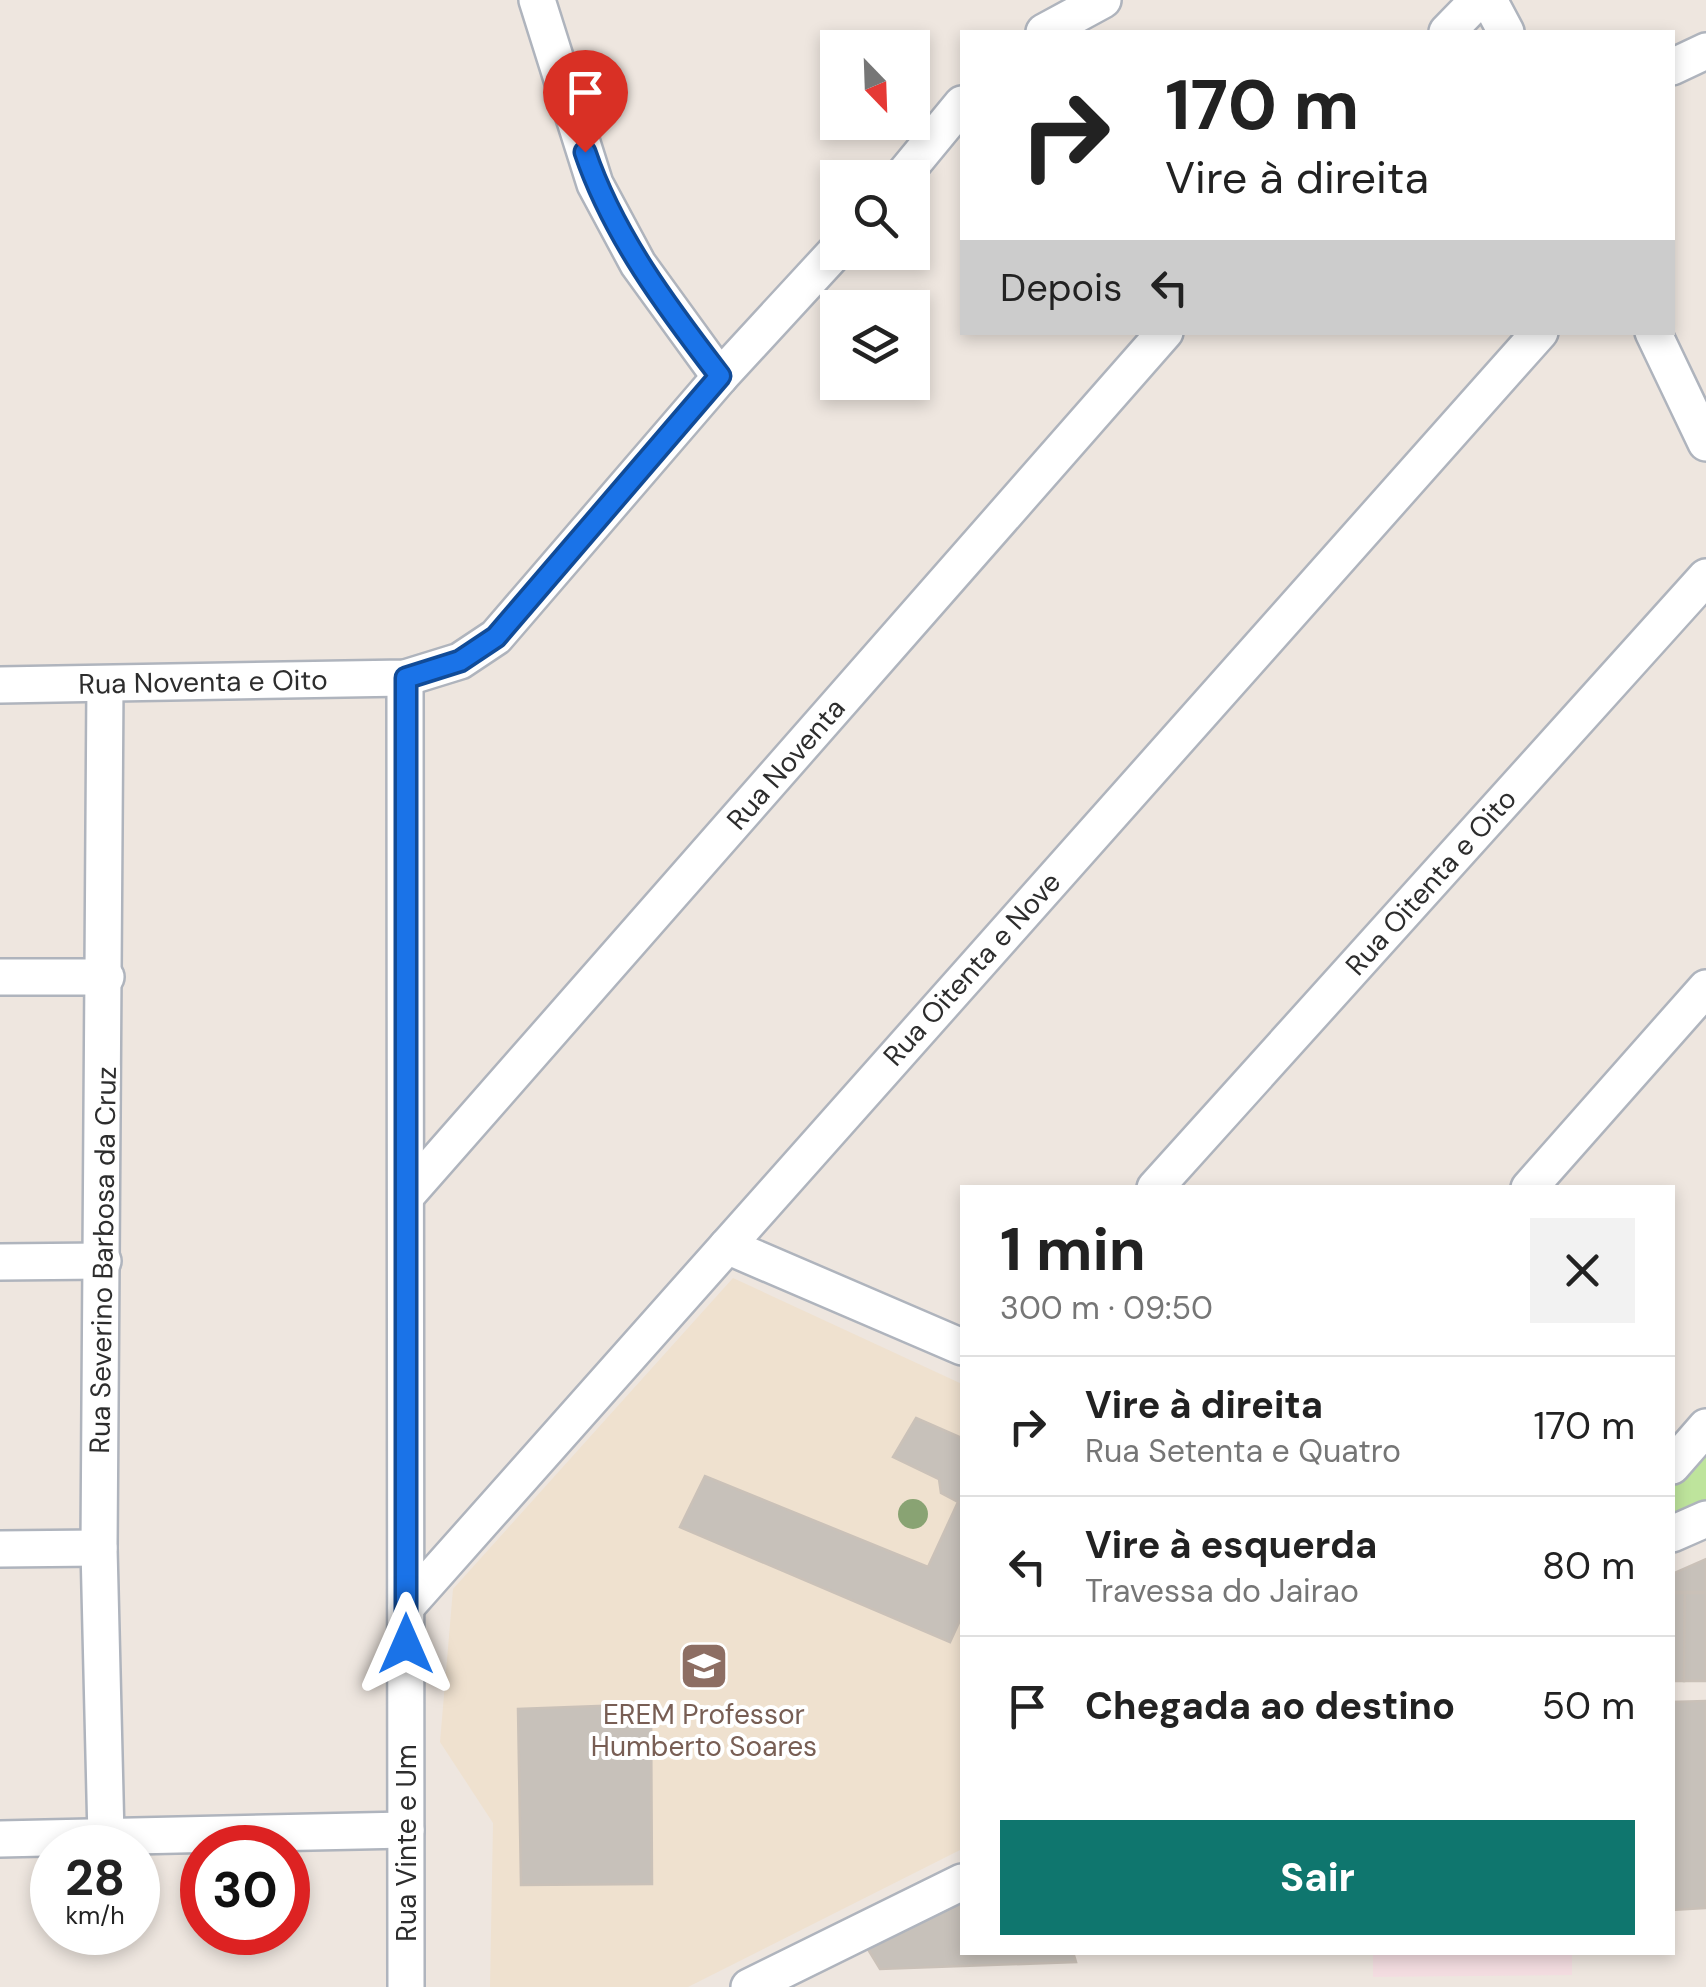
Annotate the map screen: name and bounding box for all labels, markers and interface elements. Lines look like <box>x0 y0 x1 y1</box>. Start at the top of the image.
north arrow <box>820 30 930 140</box>
map controls <box>820 30 930 400</box>
pin <box>543 50 628 153</box>
text: 170 m <box>1165 60 1359 151</box>
icon: arrive <box>558 65 613 120</box>
icon: right <box>1000 70 1130 200</box>
text: Vire à direita <box>1165 148 1429 207</box>
button: search <box>820 160 930 270</box>
icon: left <box>1142 260 1197 315</box>
text: Depois <box>1000 263 1122 313</box>
button: layers <box>820 290 930 400</box>
street label: Rua Noventa e Oito <box>78 661 328 703</box>
street label: Rua Noventa <box>719 690 853 838</box>
street label: Rua Oitenta e Oito <box>1337 781 1525 983</box>
street label: Rua Oitenta e Nove <box>875 864 1069 1074</box>
street label: Rua Severino Barbosa da Cruz <box>81 1066 125 1454</box>
text: 1 min <box>1000 1210 1146 1289</box>
button: close <box>1530 1218 1635 1323</box>
text: 300 m · 09:50 <box>1000 1287 1213 1329</box>
text: Vire à direita <box>1085 1380 1323 1430</box>
icon: right <box>1000 1399 1055 1454</box>
text: 170 m <box>1533 1401 1635 1451</box>
text: Rua Setenta e Quatro <box>1085 1430 1401 1472</box>
text: Vire à esquerda <box>1085 1520 1377 1570</box>
icon: left <box>1000 1539 1055 1594</box>
text: 80 m <box>1542 1541 1635 1591</box>
text: Travessa do Jairao <box>1085 1570 1359 1612</box>
position arrow <box>354 1592 458 1696</box>
school or university icon: EREM Professor Humberto Soares <box>678 1640 730 1692</box>
icon: arrive <box>1000 1679 1055 1734</box>
text: Chegada ao destino <box>1085 1681 1455 1731</box>
text: 50 m <box>1542 1681 1635 1731</box>
place label: EREM Professor Humberto Soares <box>591 1696 817 1765</box>
street label: Rua Vinte e Um <box>388 1744 425 1942</box>
button: Sair <box>1000 1820 1635 1935</box>
speed limit sign: 30 <box>180 1825 310 1955</box>
text: 28 <box>65 1845 125 1911</box>
text: km/h <box>65 1899 125 1932</box>

